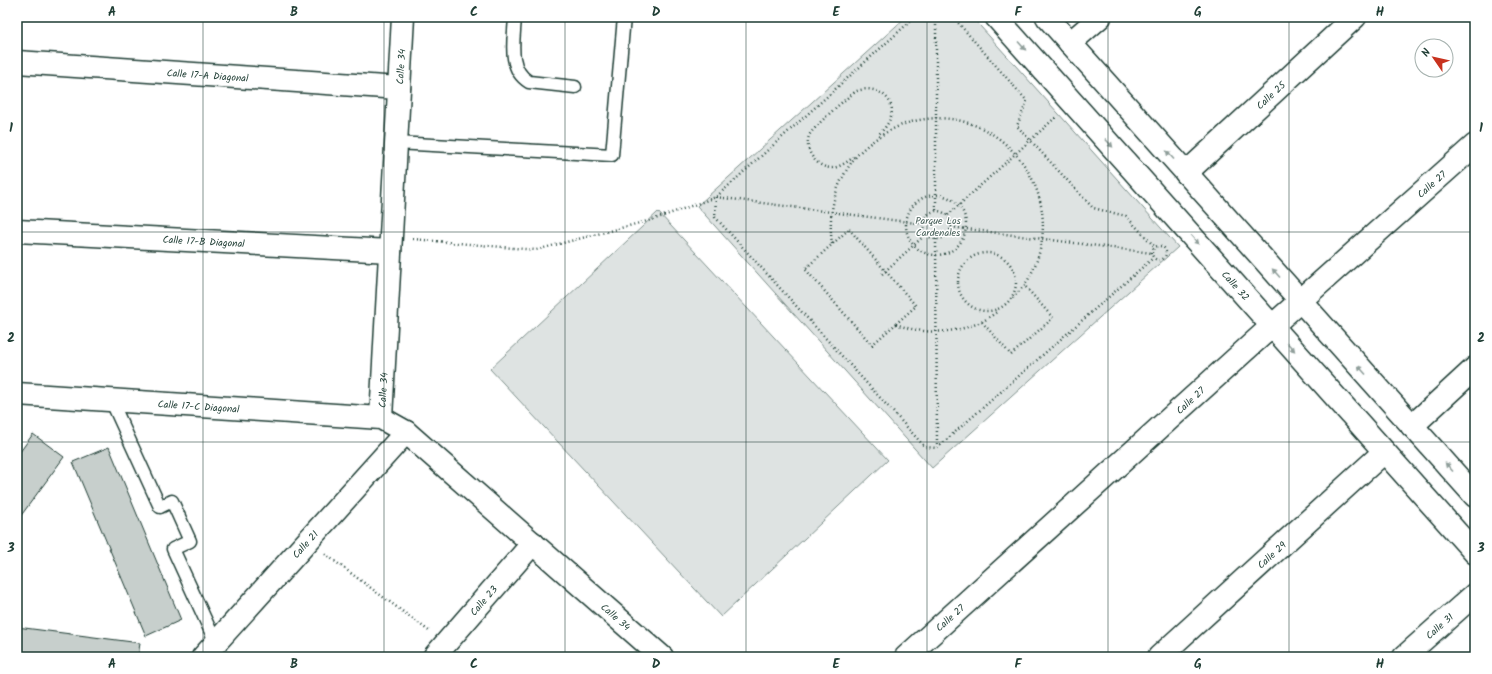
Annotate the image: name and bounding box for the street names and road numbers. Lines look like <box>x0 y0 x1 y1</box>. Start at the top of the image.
street label: Calle 34 <box>392 48 410 85</box>
street label: Calle 17-A Diagonal <box>166 65 249 87</box>
street label: Calle 25 <box>1253 77 1290 114</box>
street label: Calle 27 <box>1414 167 1451 202</box>
street label: Calle 17-B Diagonal <box>162 232 246 252</box>
street label: Calle 32 <box>1217 267 1253 305</box>
street label: Calle 34 <box>375 372 393 408</box>
street label: Calle 27 <box>1173 383 1209 418</box>
street label: Calle 17-C Diagonal <box>157 396 240 418</box>
street label: Calle 21 <box>289 527 323 562</box>
street label: Calle 29 <box>1254 538 1290 573</box>
street label: Calle 23 <box>466 582 502 620</box>
street label: Calle 34 <box>597 600 634 635</box>
street label: Calle 27 <box>932 600 969 636</box>
street label: Calle 31 <box>1422 610 1457 643</box>

